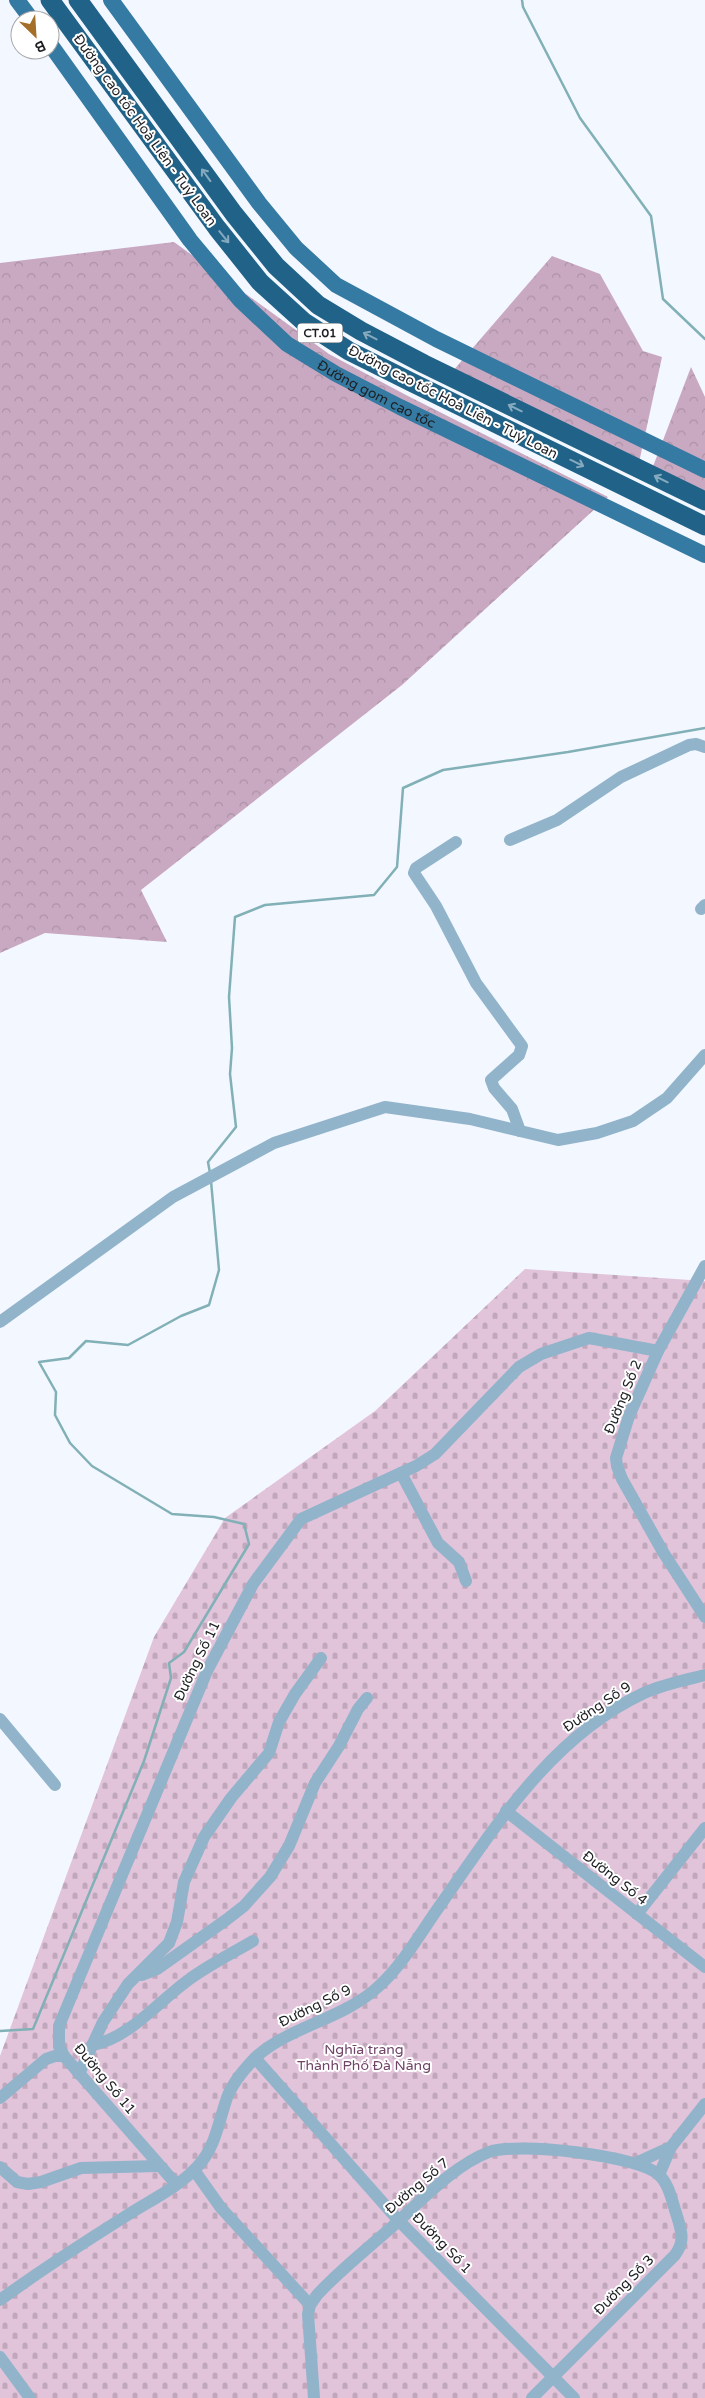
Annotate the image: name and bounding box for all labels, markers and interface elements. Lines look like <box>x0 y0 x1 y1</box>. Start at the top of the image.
north arrow <box>10 10 60 60</box>
street label: Đường cao tốc Hoà Liên - Tuý Loan <box>70 31 220 229</box>
text: B <box>32 37 48 56</box>
one-way arrow <box>200 169 211 182</box>
one-way arrow <box>218 230 229 243</box>
road number: CT.01 <box>298 323 342 342</box>
one-way arrow <box>362 331 377 341</box>
street label: Đường cao tốc Hoà Liên - Tuý Loan <box>345 342 561 462</box>
street label: Đường gom cao tốc <box>314 356 439 432</box>
one-way arrow <box>508 403 523 412</box>
one-way arrow <box>569 459 584 468</box>
one-way arrow <box>654 474 669 484</box>
street label: Đường Số 2 <box>600 1358 646 1436</box>
street label: Đường Số 11 <box>170 1618 224 1704</box>
street label: Đường Số 9 <box>560 1678 634 1736</box>
street label: Đường Số 4 <box>579 1847 651 1909</box>
street label: Đường Số 9 <box>276 1981 354 2031</box>
street label: Đường Số 11 <box>71 2040 139 2118</box>
park label: Nghĩa trang Thành Phố Đà Nẵng <box>297 2041 431 2074</box>
street label: Đường Số 7 <box>382 2154 452 2218</box>
street label: Đường Số 1 <box>409 2209 475 2277</box>
street label: Đường Số 3 <box>590 2251 658 2319</box>

